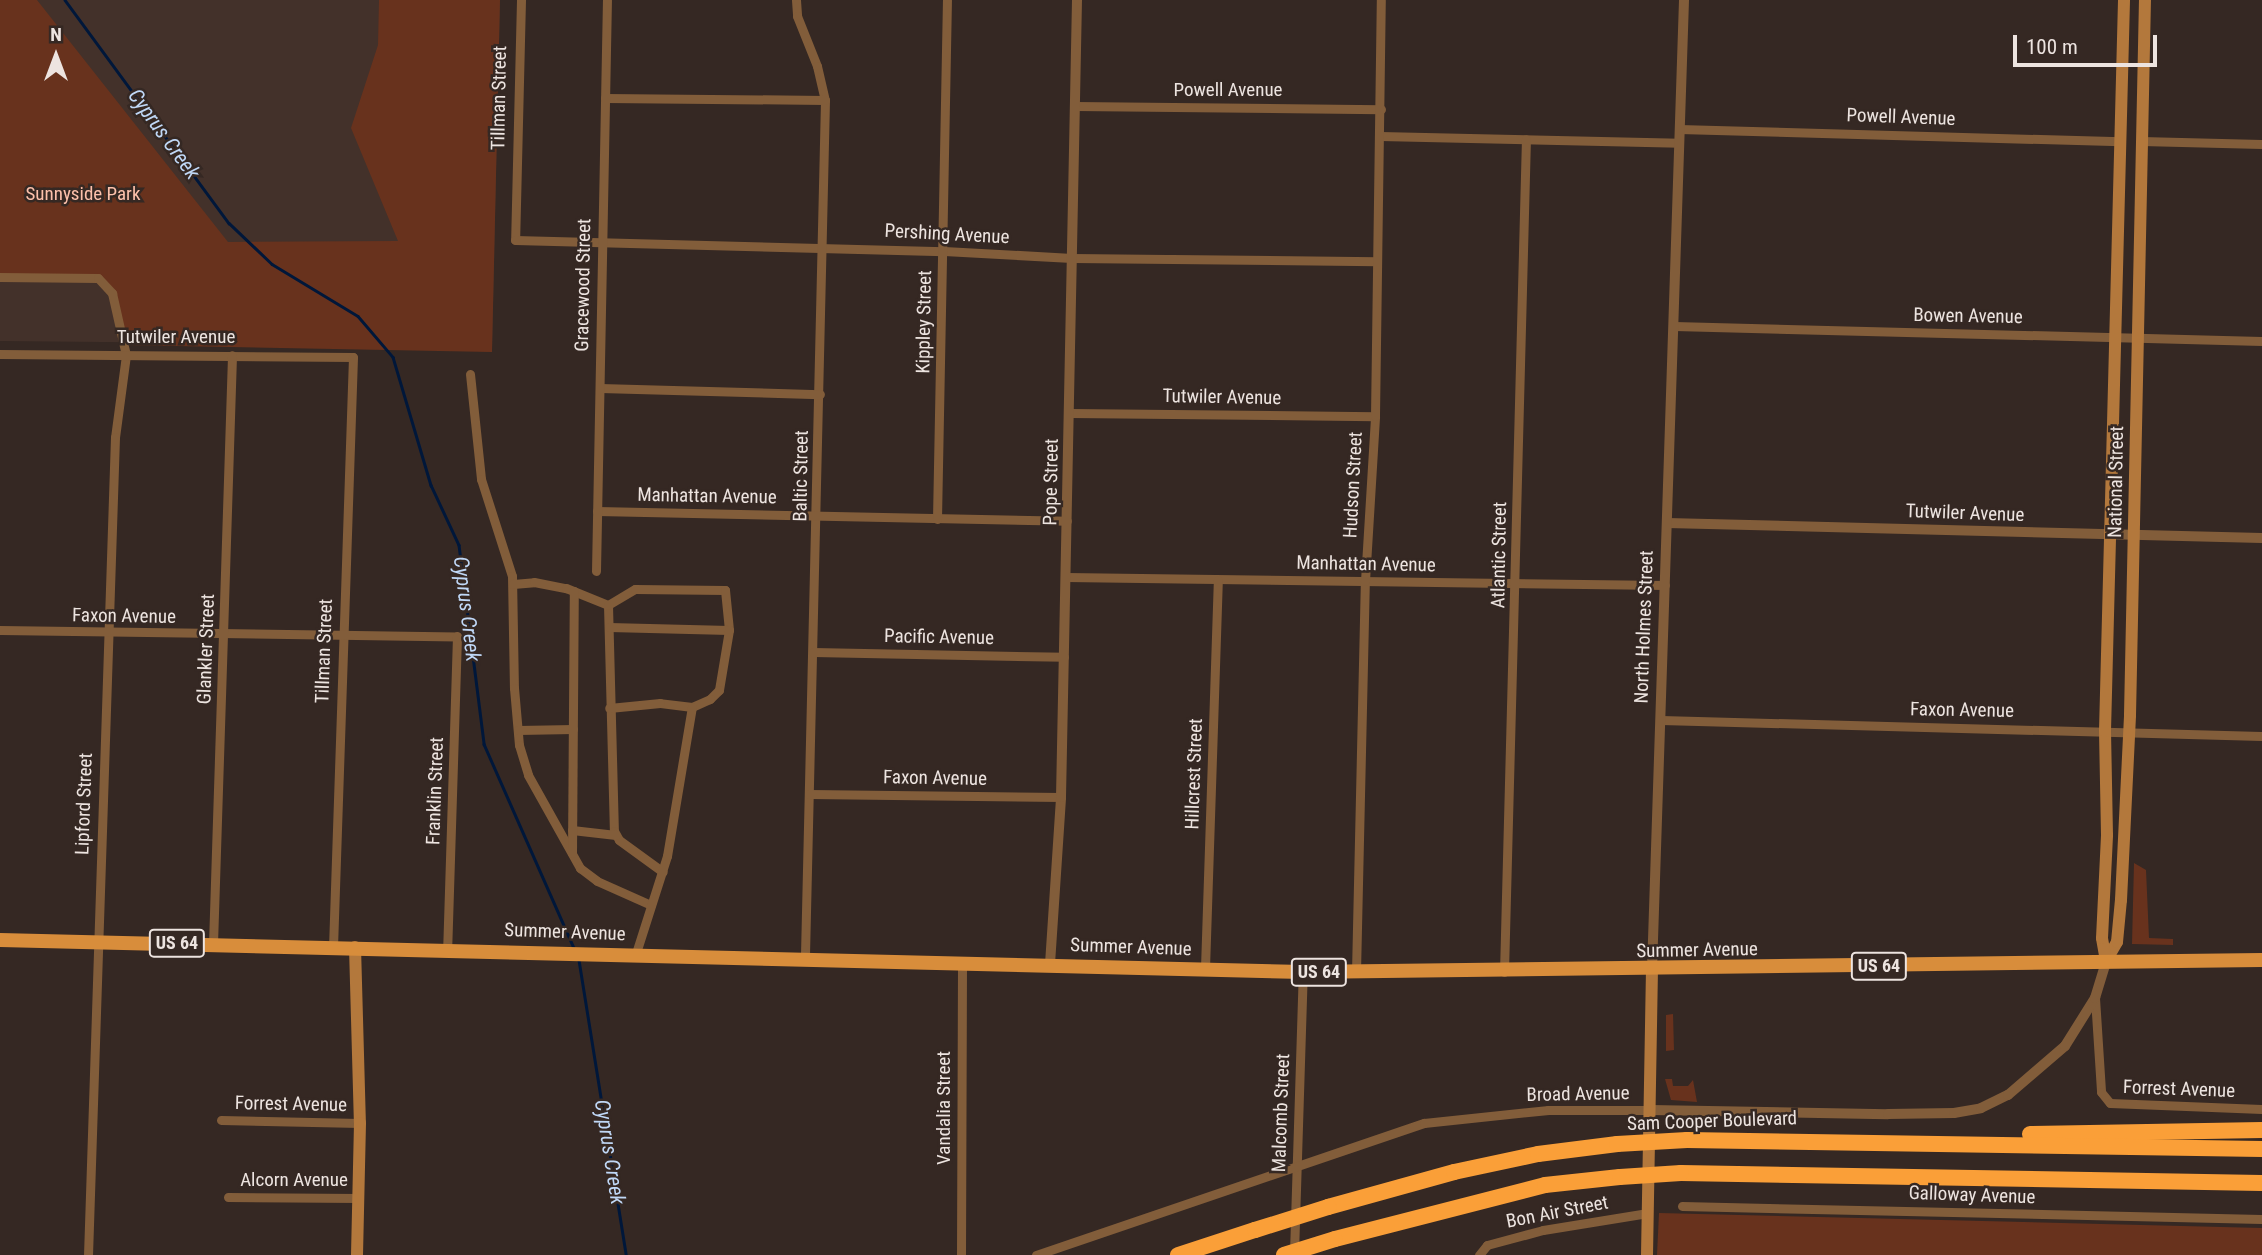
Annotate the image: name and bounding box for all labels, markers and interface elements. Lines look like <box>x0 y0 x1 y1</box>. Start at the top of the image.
north arrow <box>21 21 91 91</box>
scale bar <box>2017 21 2160 65</box>
text: N <box>50 23 62 46</box>
text: 100 m <box>2026 35 2078 59</box>
street label: Tillman Street <box>487 46 511 150</box>
street label: Powell Avenue <box>1174 79 1282 101</box>
water label: Cyprus Creek <box>123 84 205 184</box>
street label: Powell Avenue <box>1846 104 1956 130</box>
park label: Sunnyside Park <box>26 183 140 205</box>
street label: Gracewood Street <box>570 218 596 352</box>
street label: Pershing Avenue <box>884 219 1010 249</box>
street label: Kippley Street <box>912 270 936 374</box>
street label: Bowen Avenue <box>1913 304 2023 328</box>
street label: Tutwiler Avenue <box>117 326 235 348</box>
street label: Tutwiler Avenue <box>1162 385 1282 409</box>
street label: National Street <box>2104 426 2128 538</box>
street label: Baltic Street <box>789 430 813 522</box>
street label: Hudson Street <box>1339 431 1367 539</box>
street label: Pope Street <box>1039 438 1063 526</box>
street label: Manhattan Avenue <box>637 483 777 509</box>
street label: Tutwiler Avenue <box>1905 500 2025 526</box>
street label: Atlantic Street <box>1487 501 1511 609</box>
street label: North Holmes Street <box>1630 550 1658 704</box>
street label: Manhattan Avenue <box>1296 551 1436 577</box>
water label: Cyprus Creek <box>448 555 486 663</box>
street label: Glankler Street <box>193 593 219 705</box>
street label: Tillman Street <box>311 598 337 704</box>
street label: Faxon Avenue <box>72 604 176 628</box>
street label: Pacific Avenue <box>884 625 994 649</box>
street label: Faxon Avenue <box>1910 698 2014 722</box>
street label: Hillcrest Street <box>1181 718 1207 830</box>
street label: Franklin Street <box>422 737 448 845</box>
street label: Lipford Street <box>71 753 97 855</box>
street label: Faxon Avenue <box>883 766 987 790</box>
street label: Summer Avenue <box>504 918 626 946</box>
road number: US 64 <box>147 928 207 958</box>
street label: Summer Avenue <box>1070 933 1192 961</box>
street label: Summer Avenue <box>1636 938 1758 962</box>
road number: US 64 <box>1849 951 1909 981</box>
road number: US 64 <box>1289 958 1349 987</box>
street label: Vandalia Street <box>933 1051 955 1165</box>
street label: Malcomb Street <box>1268 1053 1294 1173</box>
street label: Forrest Avenue <box>2123 1076 2235 1102</box>
street label: Broad Avenue <box>1526 1082 1630 1106</box>
street label: Forrest Avenue <box>235 1092 347 1116</box>
water label: Cyprus Creek <box>589 1098 631 1206</box>
street label: Sam Cooper Boulevard <box>1627 1107 1797 1135</box>
street label: Alcorn Avenue <box>240 1169 348 1191</box>
street label: Galloway Avenue <box>1908 1181 2036 1209</box>
street label: Bon Air Street <box>1504 1191 1610 1233</box>

